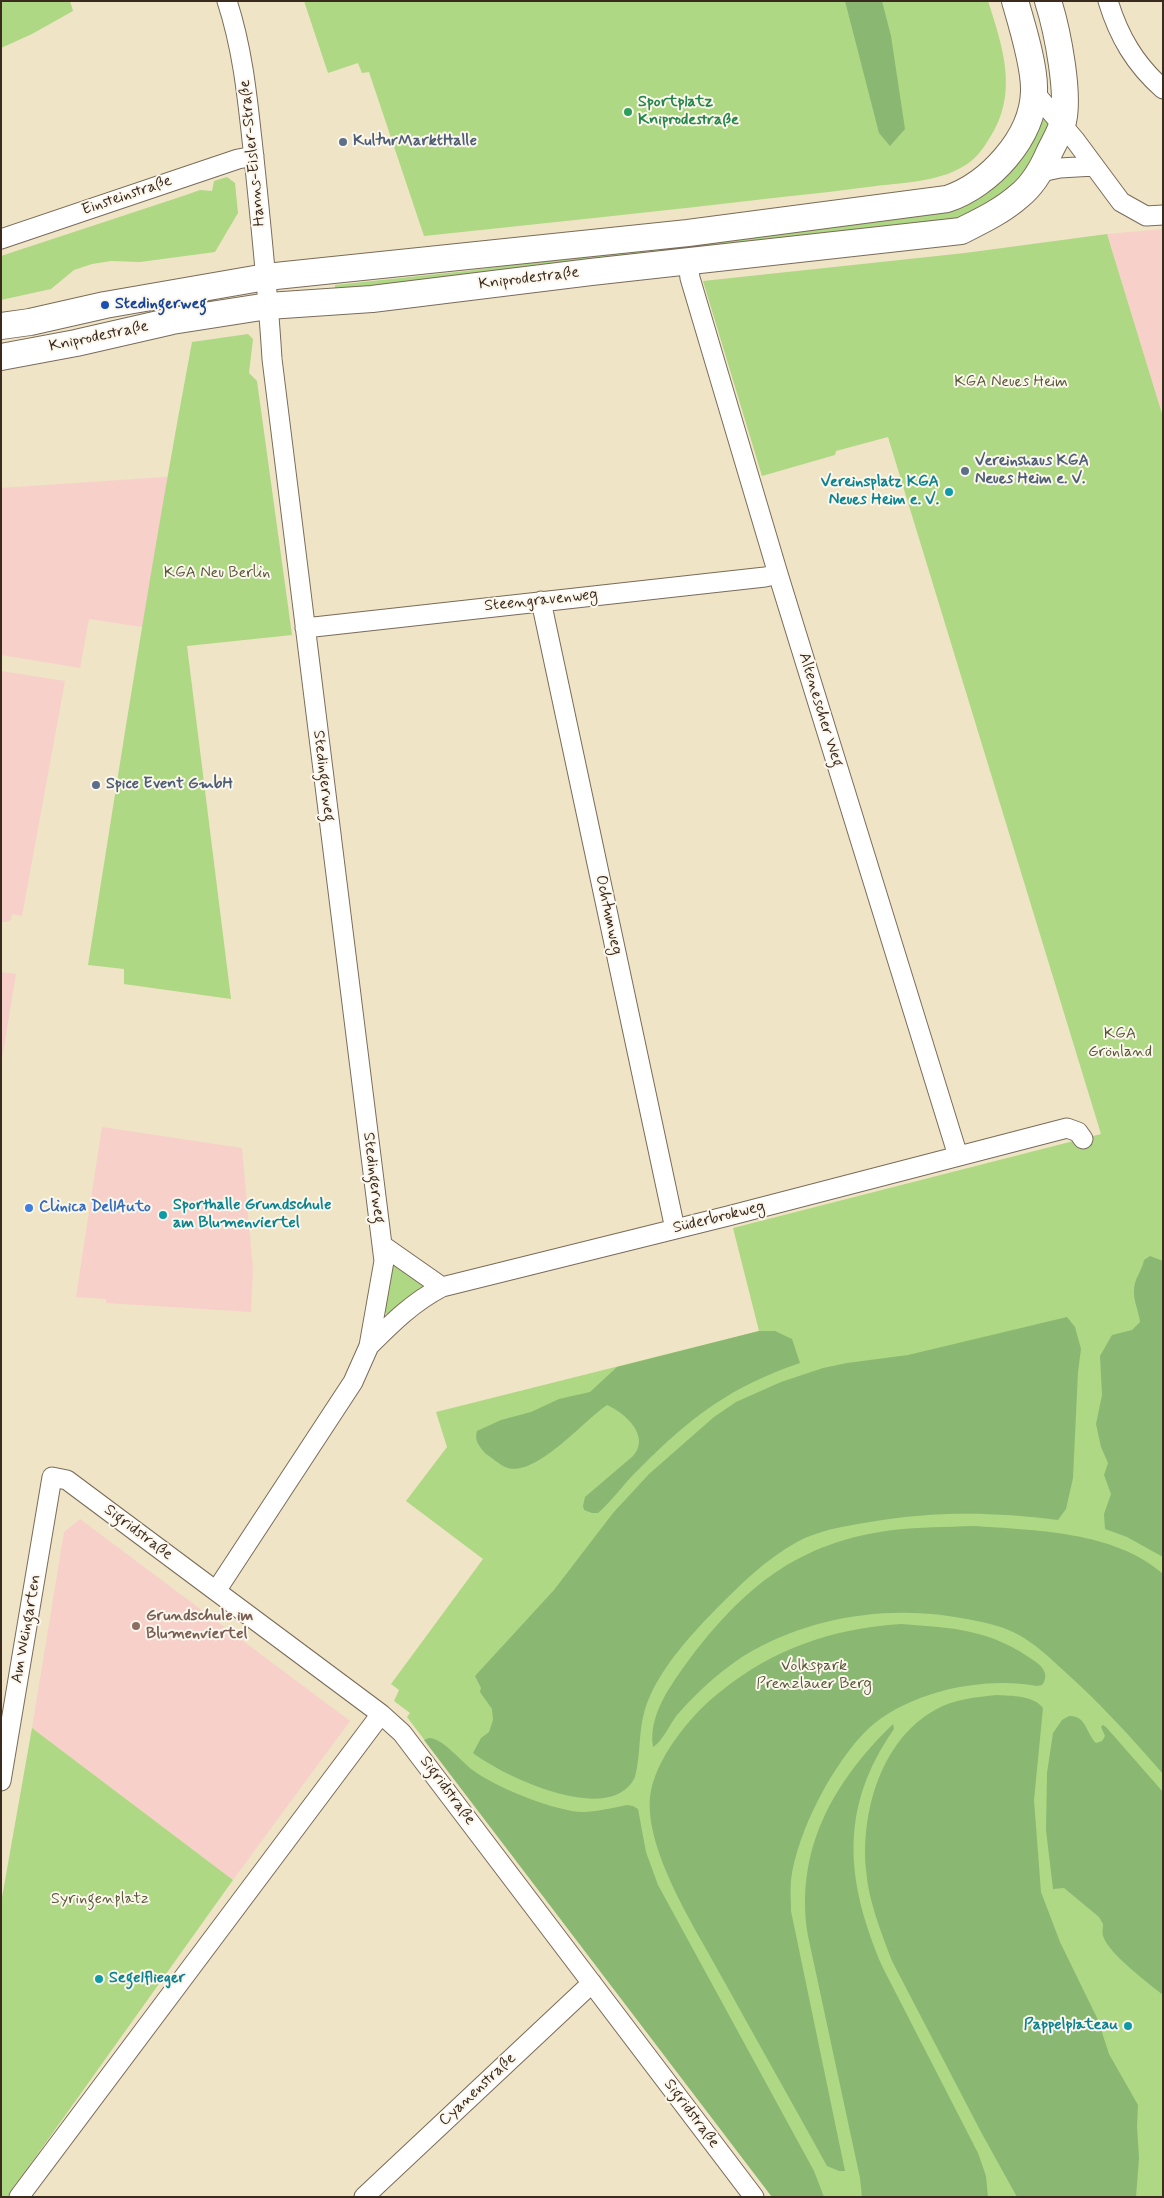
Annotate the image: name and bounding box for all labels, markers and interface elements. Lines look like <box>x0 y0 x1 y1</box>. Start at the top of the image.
street label: Hanns-Eisler-Straße <box>236 79 270 227</box>
place label: Sportplatz Kniprodestraße <box>638 93 739 131</box>
marker: Sportplatz Kniprodestraße <box>622 106 634 118</box>
place label: KulturMarktHalle <box>353 132 477 152</box>
marker: KulturMarktHalle <box>337 136 349 148</box>
street label: Einsteinstraße <box>79 172 175 220</box>
street label: Kniprodestraße <box>478 263 580 295</box>
place label: Stedingerweg <box>115 295 207 315</box>
marker: Stedingerweg <box>99 299 111 311</box>
street label: Kniprodestraße <box>48 317 150 357</box>
park label: KGA Neues Heim <box>954 373 1068 393</box>
place label: Vereinshaus KGA Neues Heim e. V. <box>975 452 1089 490</box>
marker: Vereinshaus KGA Neues Heim e. V. <box>959 465 971 477</box>
place label: Vereinsplatz KGA Neues Heim e. V. <box>821 473 939 511</box>
marker: Vereinsplatz KGA Neues Heim e. V. <box>943 486 955 498</box>
park label: KGA Neu Berlin <box>164 564 270 584</box>
street label: Steengravenweg <box>483 586 599 616</box>
street label: Altenescher Weg <box>793 650 847 770</box>
street label: Stedingerweg <box>308 729 338 823</box>
place label: Spice Event GmbH <box>106 775 233 795</box>
marker: Spice Event GmbH <box>90 779 102 791</box>
street label: Ochtumweg <box>590 873 626 957</box>
park label: KGA Grönland <box>1088 1025 1152 1063</box>
street label: Stedingerweg <box>358 1131 388 1225</box>
place label: Sporthalle Grundschule am Blumenviertel <box>173 1196 331 1234</box>
street label: Süderbrokweg <box>671 1197 767 1239</box>
place label: Clinica DellAuto <box>39 1198 151 1218</box>
marker: Clinica DellAuto <box>23 1202 35 1214</box>
marker: Sporthalle Grundschule am Blumenviertel <box>157 1209 169 1221</box>
street label: Sigridstraße <box>100 1501 176 1565</box>
street label: Am Weingarten <box>8 1573 46 1685</box>
place label: Grundschule im Blumenviertel <box>146 1607 253 1645</box>
marker: Grundschule im Blumenviertel <box>130 1620 142 1632</box>
park label: Volkspark Prenzlauer Berg <box>756 1657 872 1695</box>
street label: Sigridstraße <box>415 1753 479 1829</box>
park label: Syringenplatz <box>51 1890 149 1910</box>
place label: Segelflieger <box>109 1969 185 1989</box>
marker: Segelflieger <box>93 1973 105 1985</box>
place label: Pappelplateau <box>1024 2016 1118 2036</box>
marker: Pappelplateau <box>1122 2020 1134 2032</box>
street label: Cyanenstraße <box>436 2049 520 2131</box>
street label: Sigridstraße <box>659 2076 723 2152</box>

